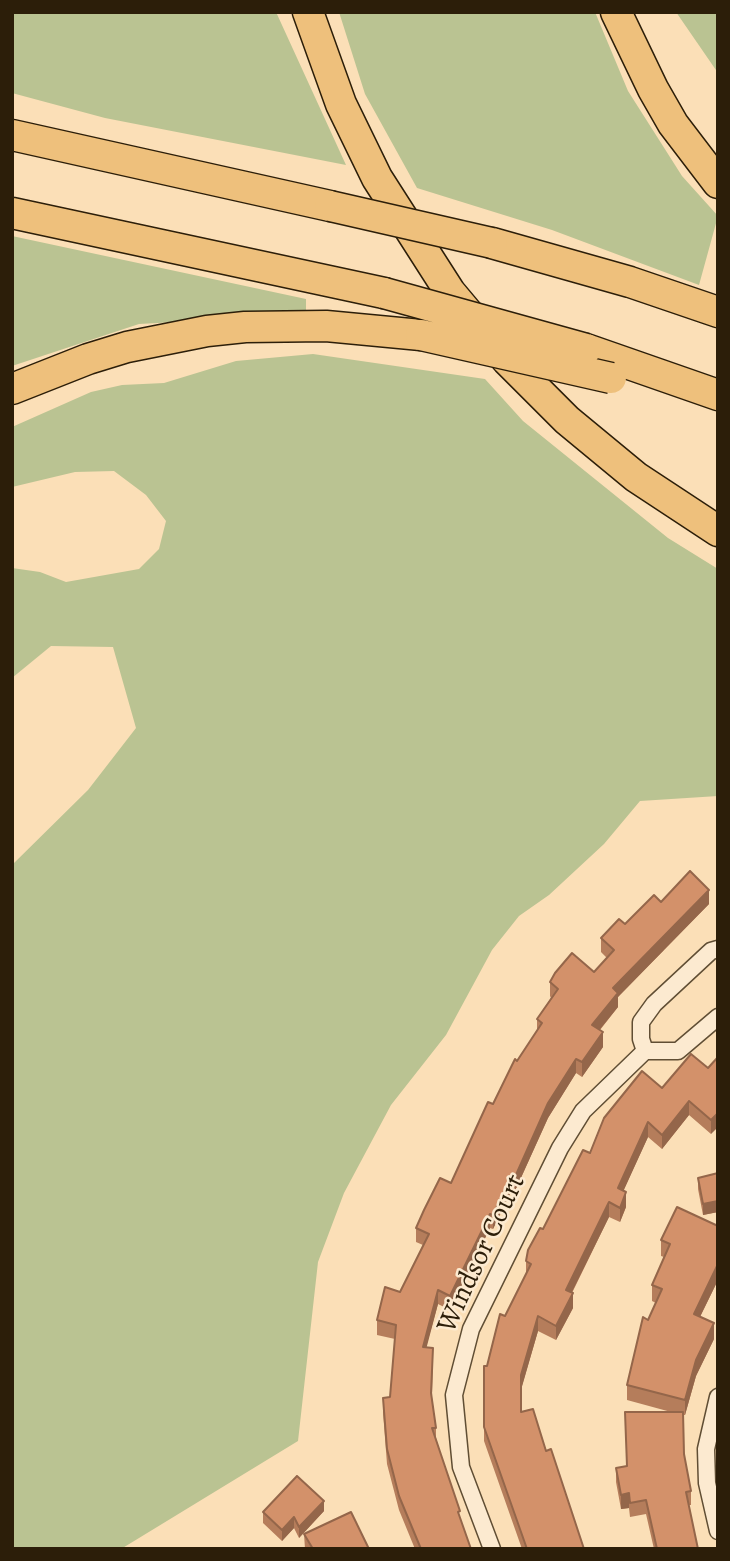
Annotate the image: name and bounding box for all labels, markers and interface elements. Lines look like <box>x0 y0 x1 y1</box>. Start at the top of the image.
street label: Windsor Court <box>431 1170 533 1338</box>

